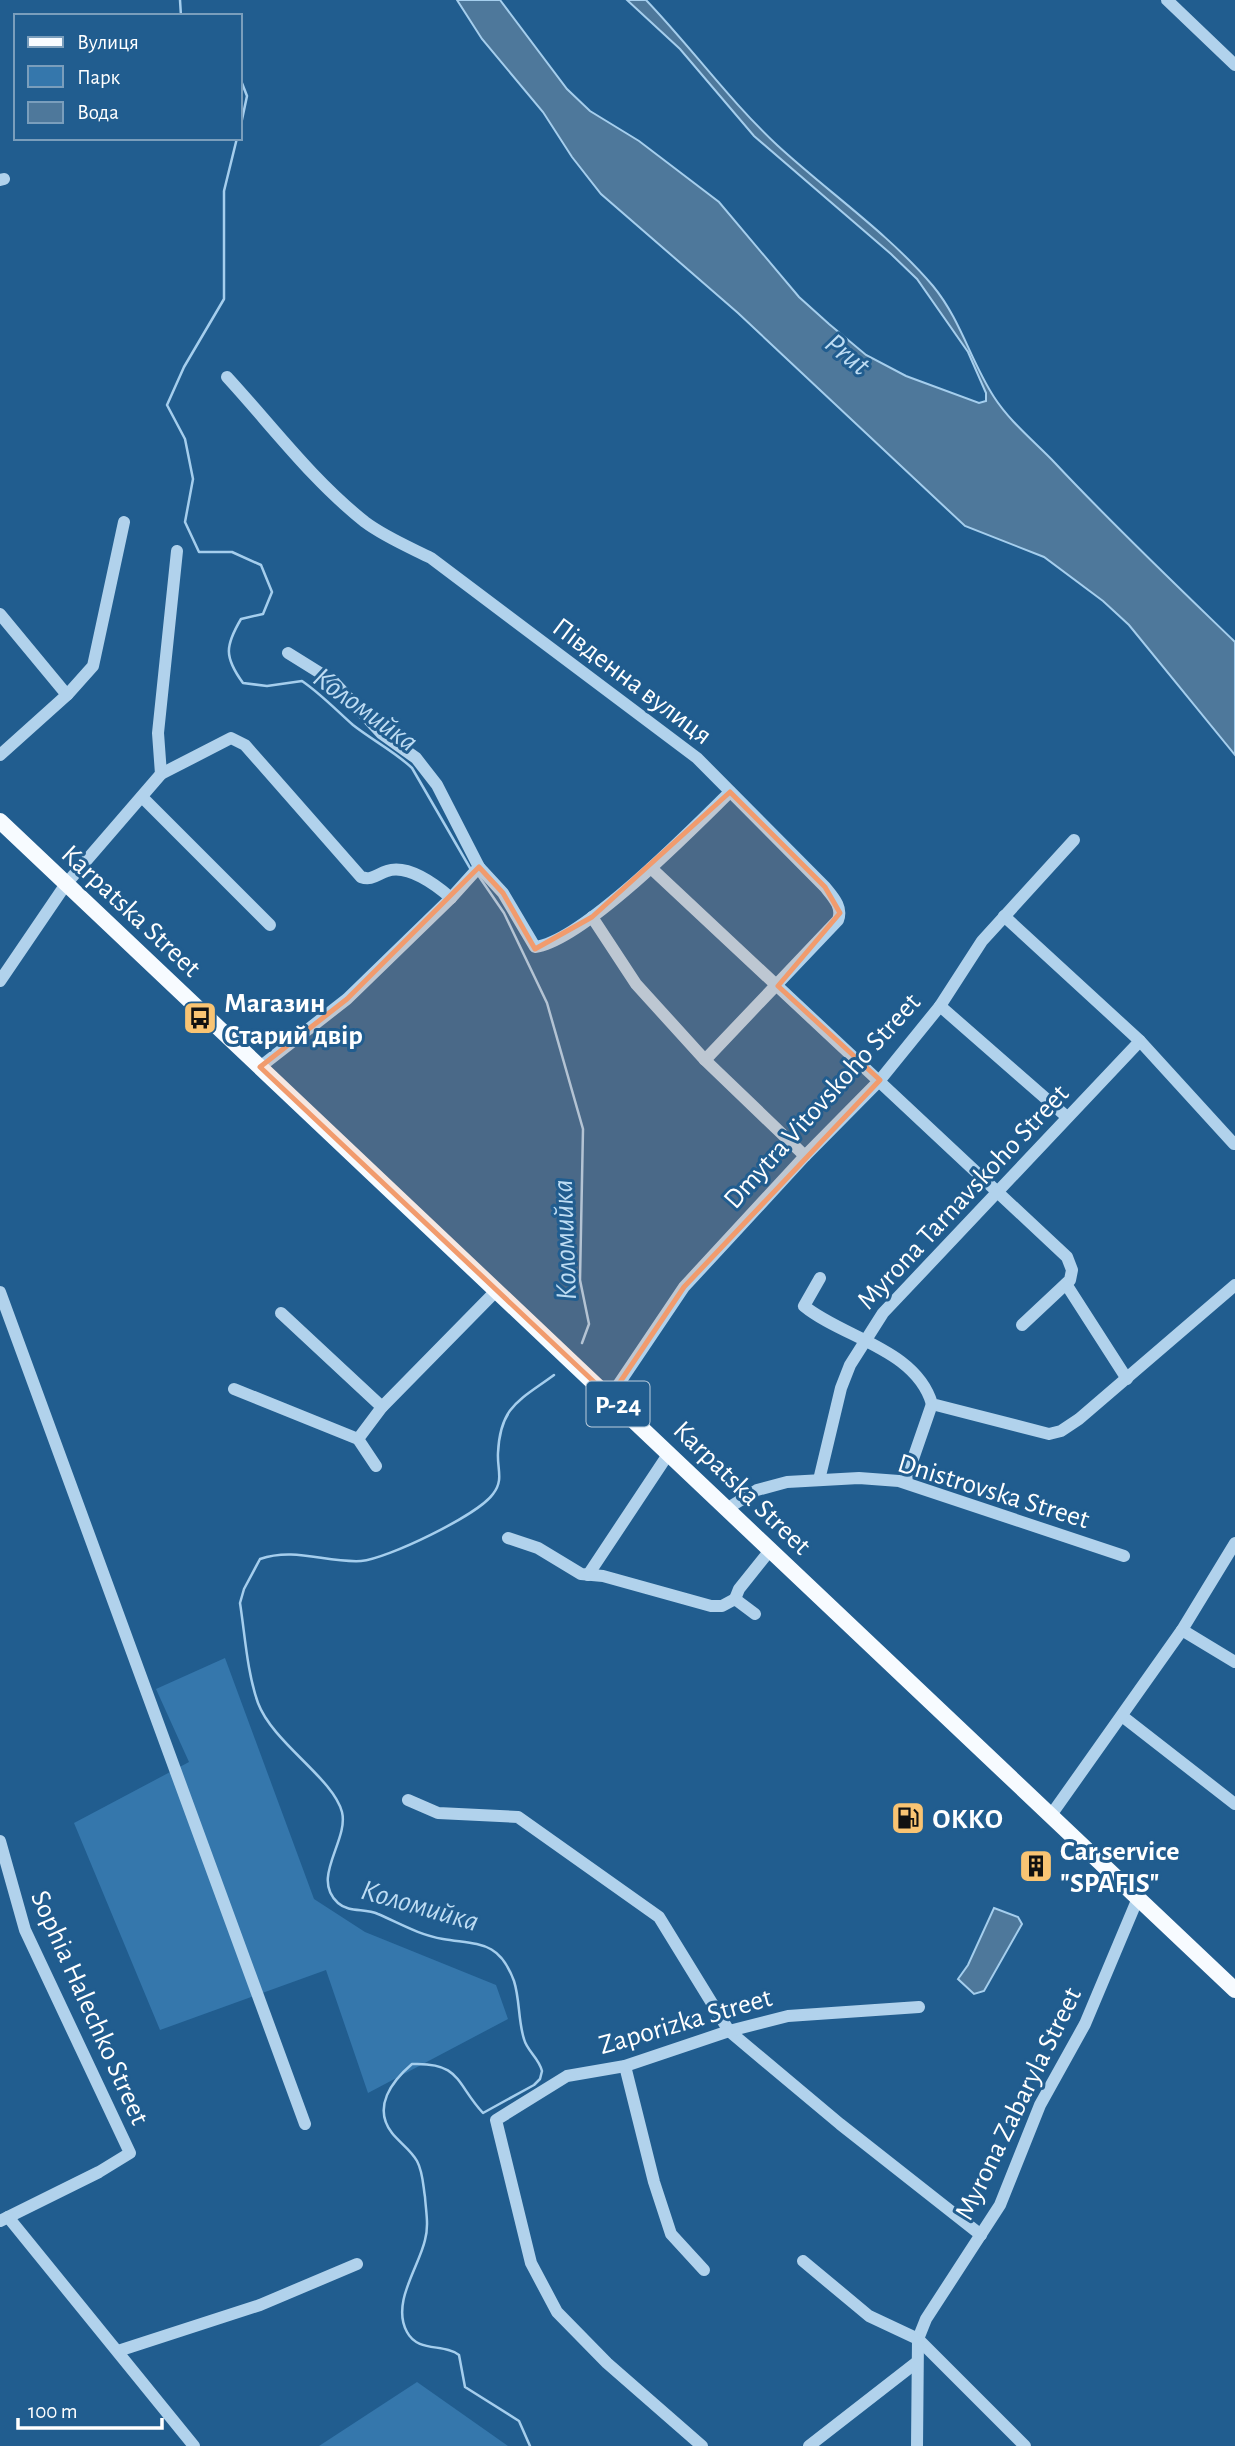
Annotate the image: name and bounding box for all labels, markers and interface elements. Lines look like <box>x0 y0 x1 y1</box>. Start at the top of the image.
legend <box>14 14 242 140</box>
text: Вулиця <box>77 32 139 53</box>
text: Парк <box>77 67 121 88</box>
text: Вода <box>77 102 119 123</box>
water label: Prut <box>819 328 876 382</box>
street label: Південна вулиця <box>547 613 717 750</box>
water label: Коломийка <box>308 662 423 757</box>
street label: Karpatska Street <box>56 840 206 983</box>
street label: Dmytra Vitovskoho Street <box>719 988 926 1214</box>
place label: Магазин Старий двір <box>224 990 363 1050</box>
bus stop icon: Магазин Старий двір <box>181 999 219 1037</box>
street label: Myrona Tarnavskoho Street <box>852 1080 1075 1315</box>
water label: Коломийка <box>548 1179 582 1301</box>
road number: Р-24 <box>586 1382 650 1427</box>
street label: Karpatska Street <box>668 1416 816 1561</box>
street label: Dnistrovska Street <box>894 1449 1093 1534</box>
fuel station icon: ОККО <box>889 1799 927 1837</box>
place label: ОККО <box>932 1806 1003 1834</box>
place label: Car service "SPAFIS" <box>1060 1838 1179 1898</box>
building icon: Car service "SPAFIS" <box>1017 1847 1055 1885</box>
water label: Коломийка <box>357 1875 482 1937</box>
street label: Sophia Halechko Street <box>25 1887 153 2129</box>
street label: Myrona Zabaryla Street <box>950 1983 1087 2224</box>
street label: Zaporizka Street <box>596 1984 775 2060</box>
scale bar <box>18 2386 161 2430</box>
text: 100 m <box>28 2401 78 2422</box>

